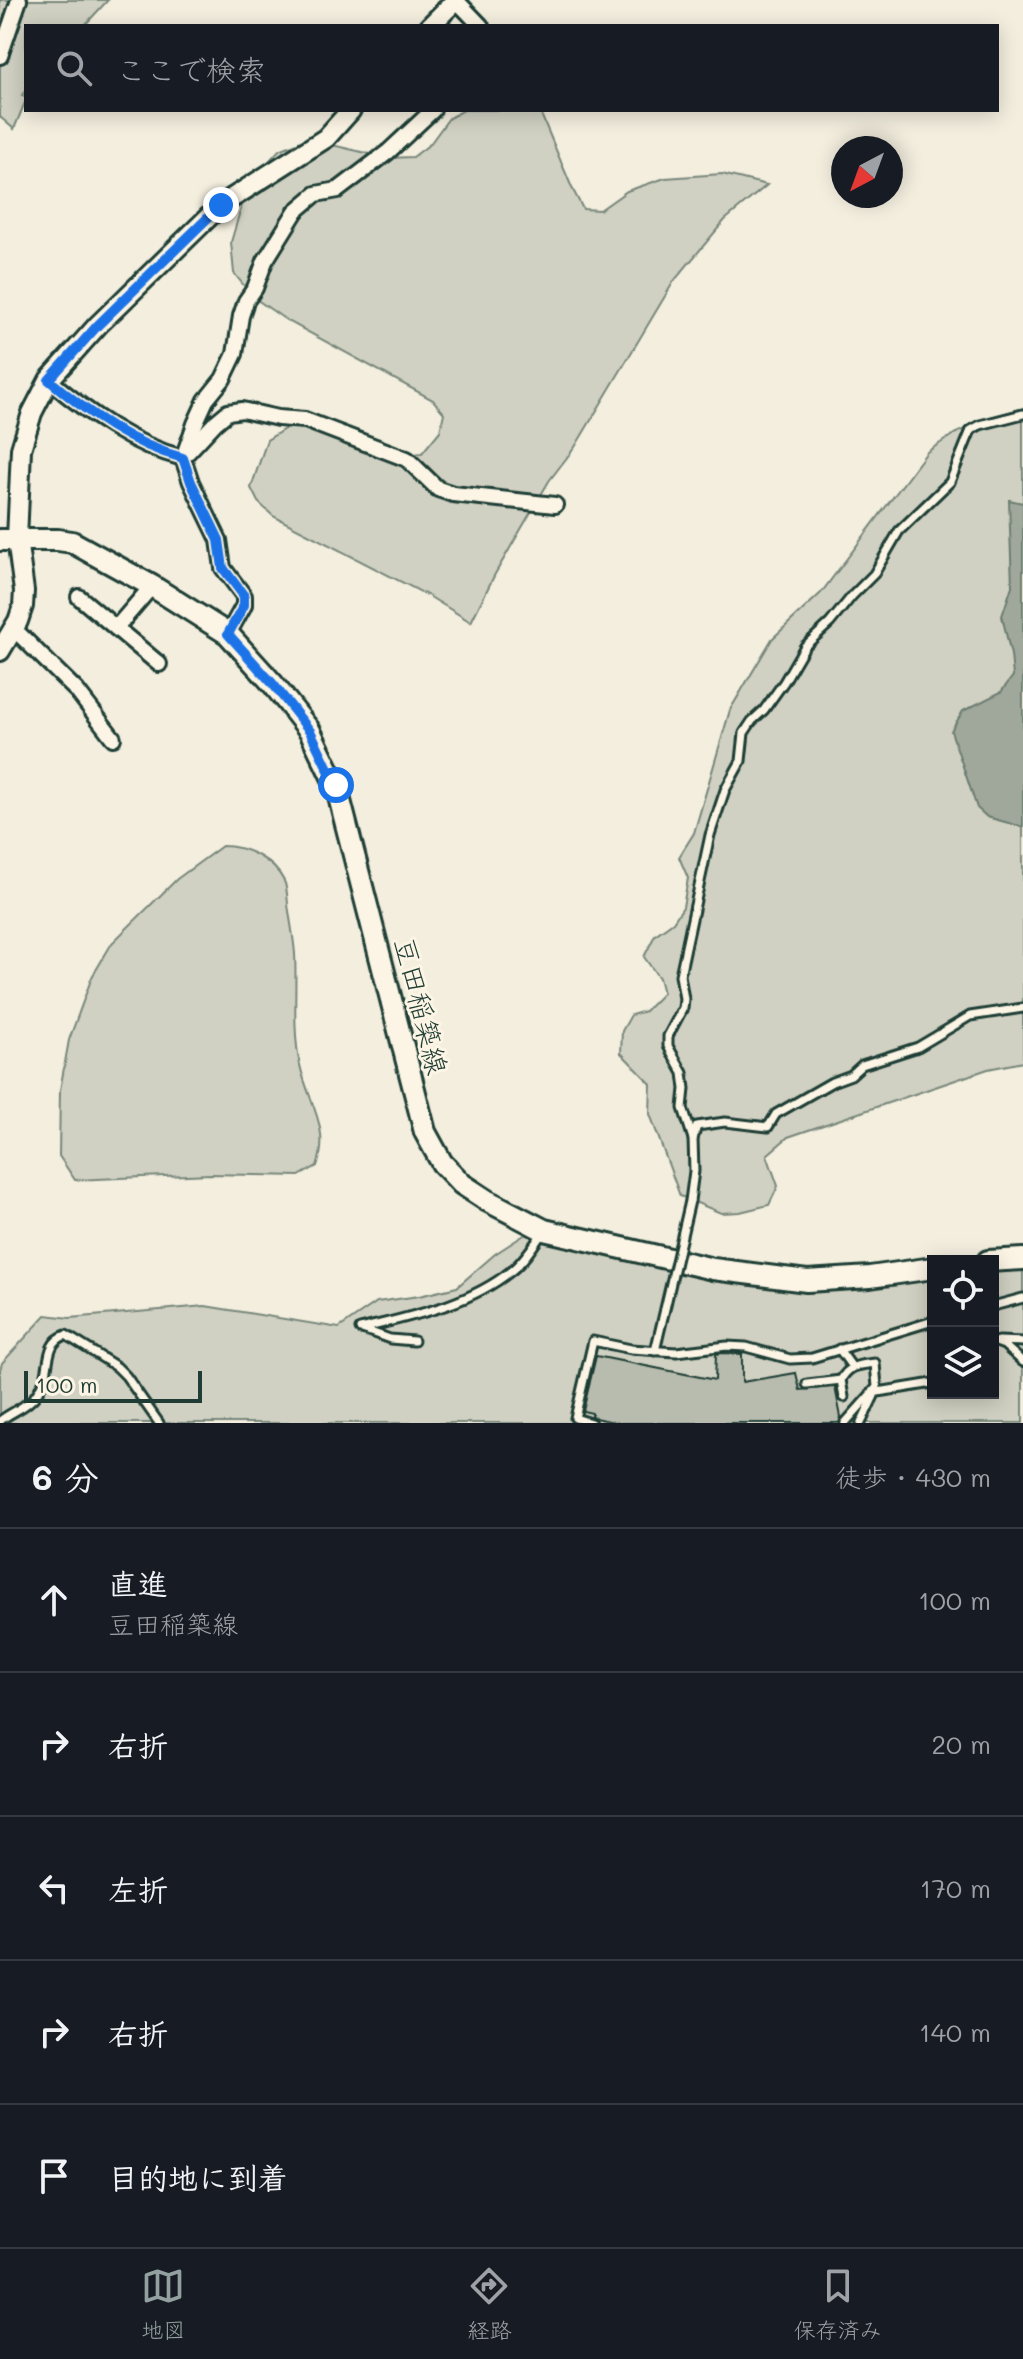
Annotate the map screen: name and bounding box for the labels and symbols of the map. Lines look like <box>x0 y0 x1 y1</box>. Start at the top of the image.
north arrow <box>831 136 903 208</box>
route end <box>203 187 239 223</box>
route start <box>318 767 354 803</box>
street label: 豆田稲築線 <box>388 933 456 1078</box>
scale bar <box>24 1367 202 1403</box>

